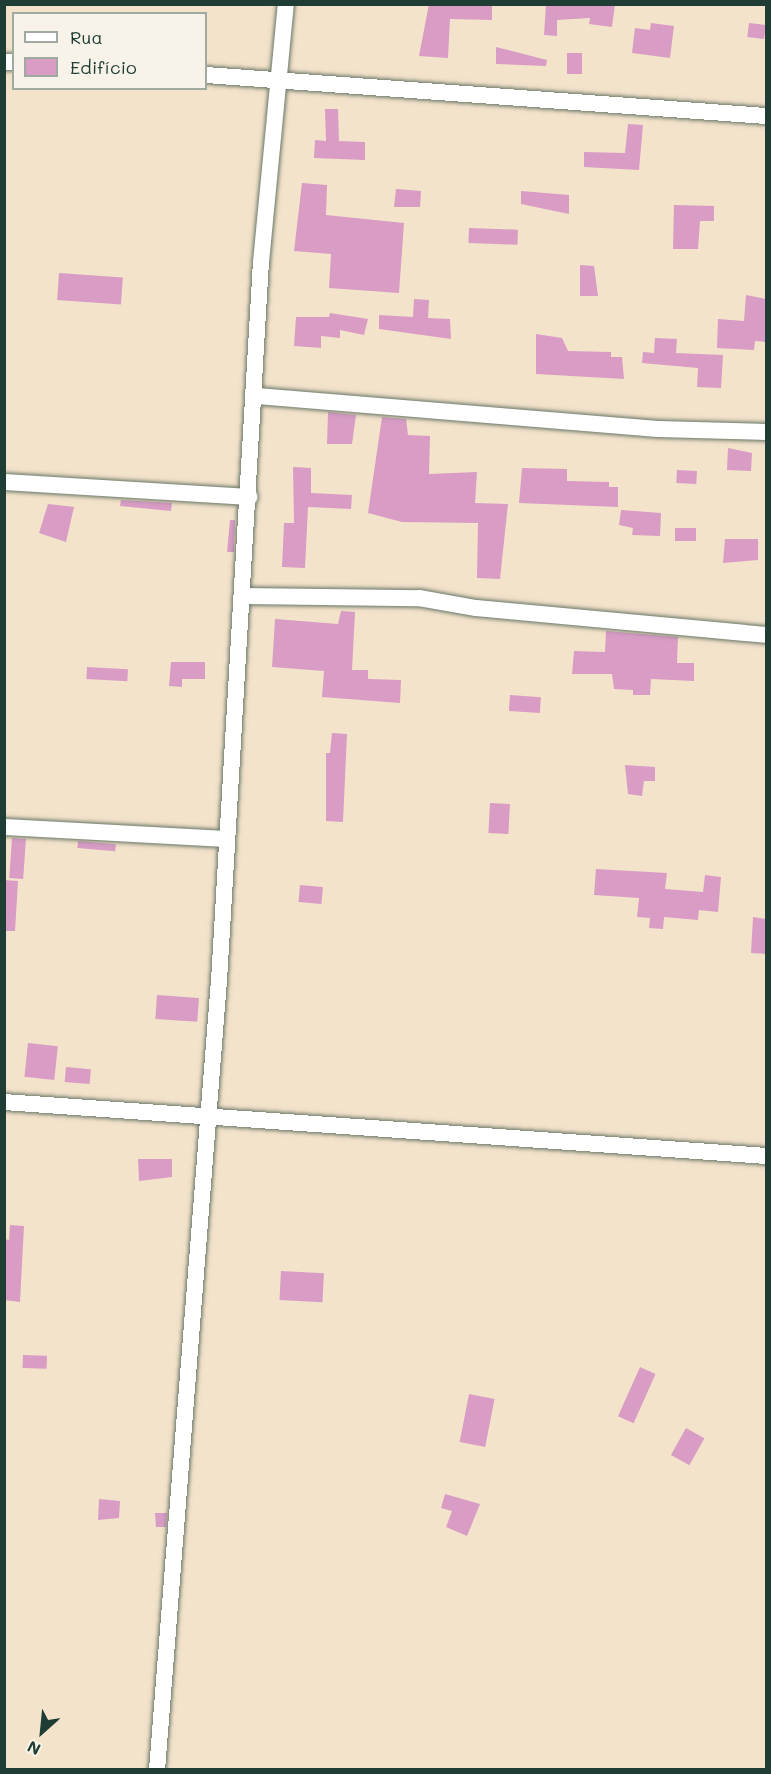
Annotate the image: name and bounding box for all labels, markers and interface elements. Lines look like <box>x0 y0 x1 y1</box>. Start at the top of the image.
legend <box>12 12 207 90</box>
text: Rua <box>70 25 103 49</box>
text: Edifício <box>70 55 137 79</box>
north arrow <box>12 1702 72 1762</box>
text: N <box>23 1736 44 1761</box>

